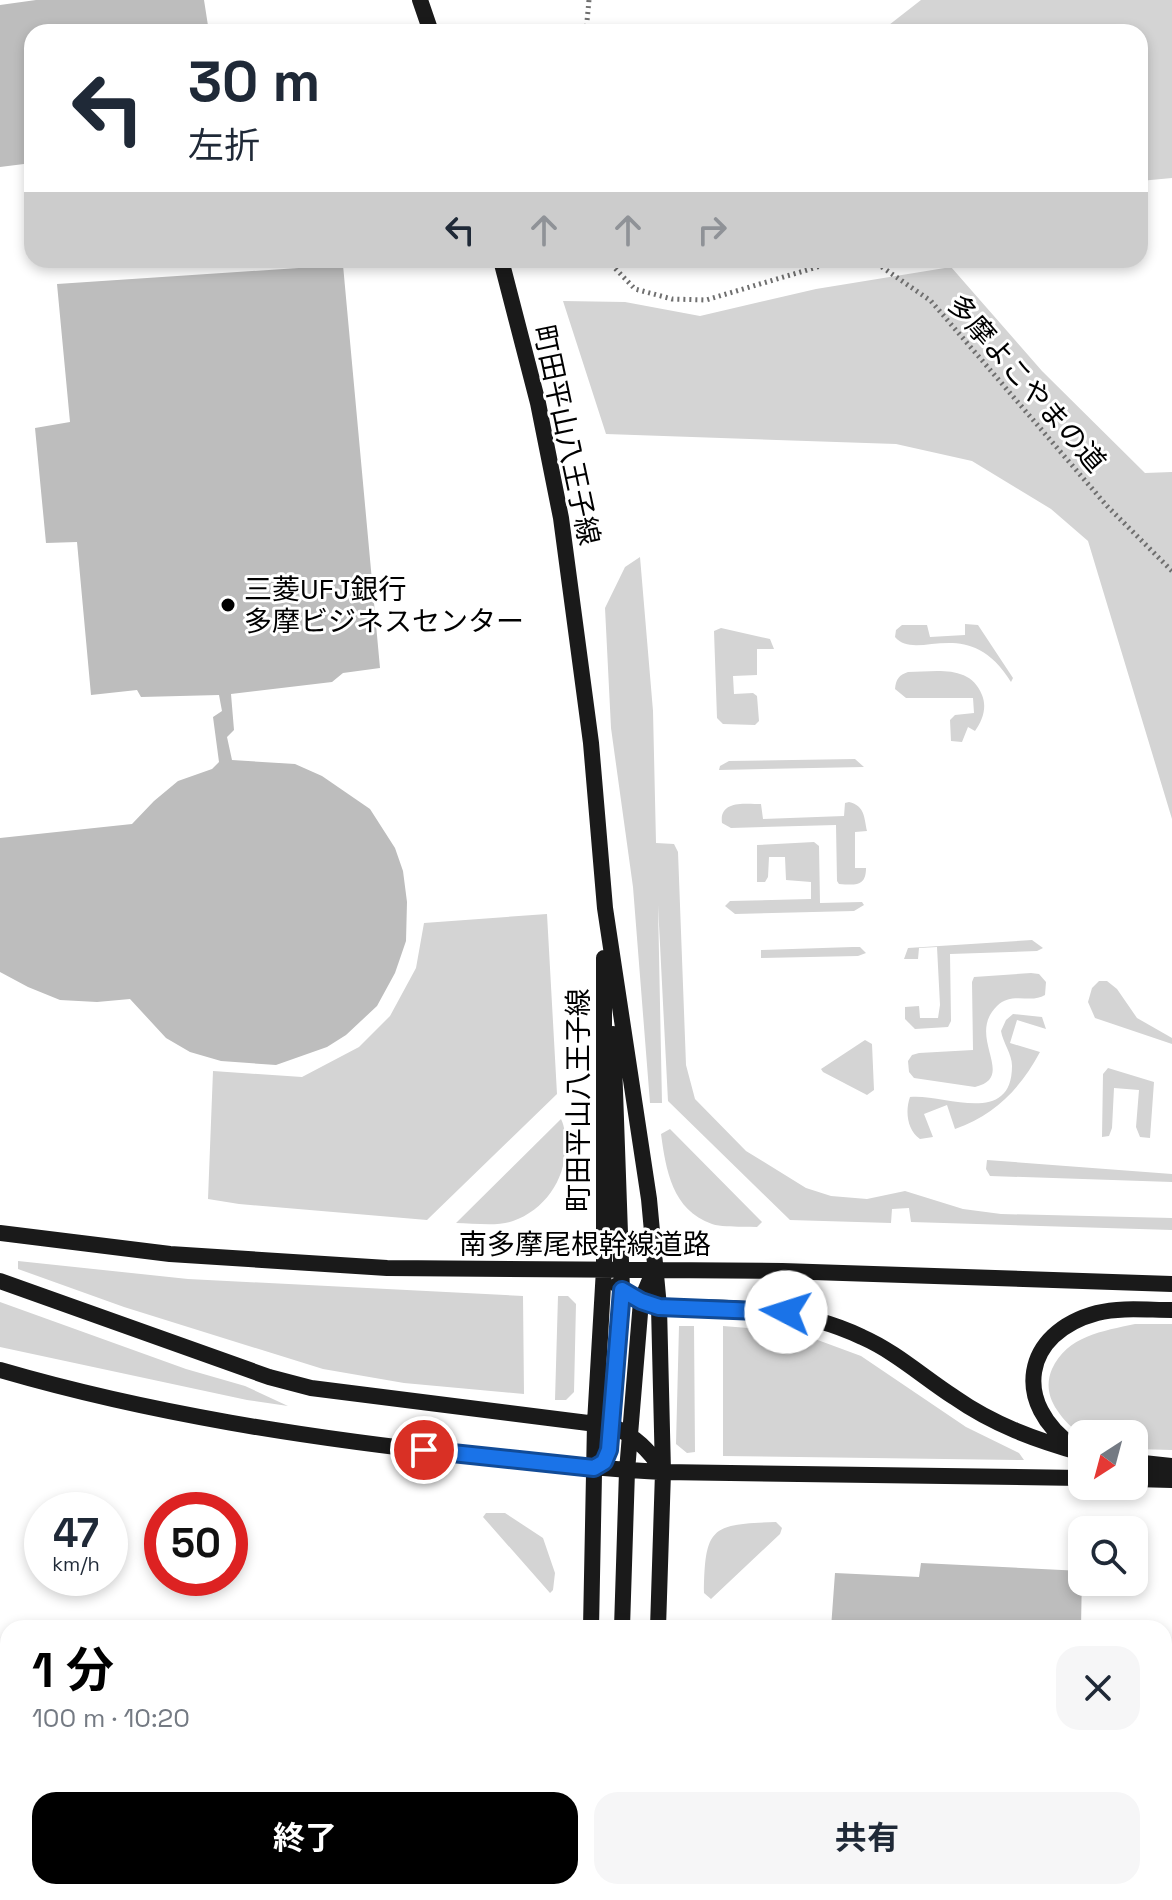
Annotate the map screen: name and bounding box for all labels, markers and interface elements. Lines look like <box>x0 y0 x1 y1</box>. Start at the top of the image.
text: 30 m <box>188 46 320 117</box>
icon: left <box>56 56 160 160</box>
text: 左折 <box>188 123 260 169</box>
icon: left <box>438 208 482 252</box>
icon: ahead <box>522 208 566 252</box>
icon: ahead <box>606 208 650 252</box>
icon: right <box>690 208 734 252</box>
street label: 多摩よこやまの道 <box>940 287 1114 479</box>
street label: 町田平山八王子線 <box>526 322 608 548</box>
place label: 三菱UFJ銀行 多摩ビジネスセンター <box>244 571 524 639</box>
marker: 三菱UFJ銀行 多摩ビジネスセンター <box>219 596 237 614</box>
street label: 町田平山八王子線 <box>560 988 596 1212</box>
street label: 南多摩尾根幹線道路 <box>459 1226 711 1262</box>
position arrow <box>744 1270 828 1354</box>
pin <box>390 1416 458 1484</box>
north arrow <box>1068 1420 1148 1500</box>
map controls <box>1068 1420 1148 1596</box>
icon: arrive <box>402 1428 446 1472</box>
speed limit sign: 50 <box>144 1492 248 1596</box>
text: 47 <box>53 1508 99 1559</box>
button: search <box>1068 1516 1148 1596</box>
text: km/h <box>52 1551 100 1577</box>
text: 1 分 <box>32 1640 114 1701</box>
button: close <box>1056 1646 1140 1730</box>
text: 100 m · 10:20 <box>32 1701 190 1735</box>
button: 終了 <box>32 1792 578 1884</box>
button: 共有 <box>594 1792 1140 1884</box>

